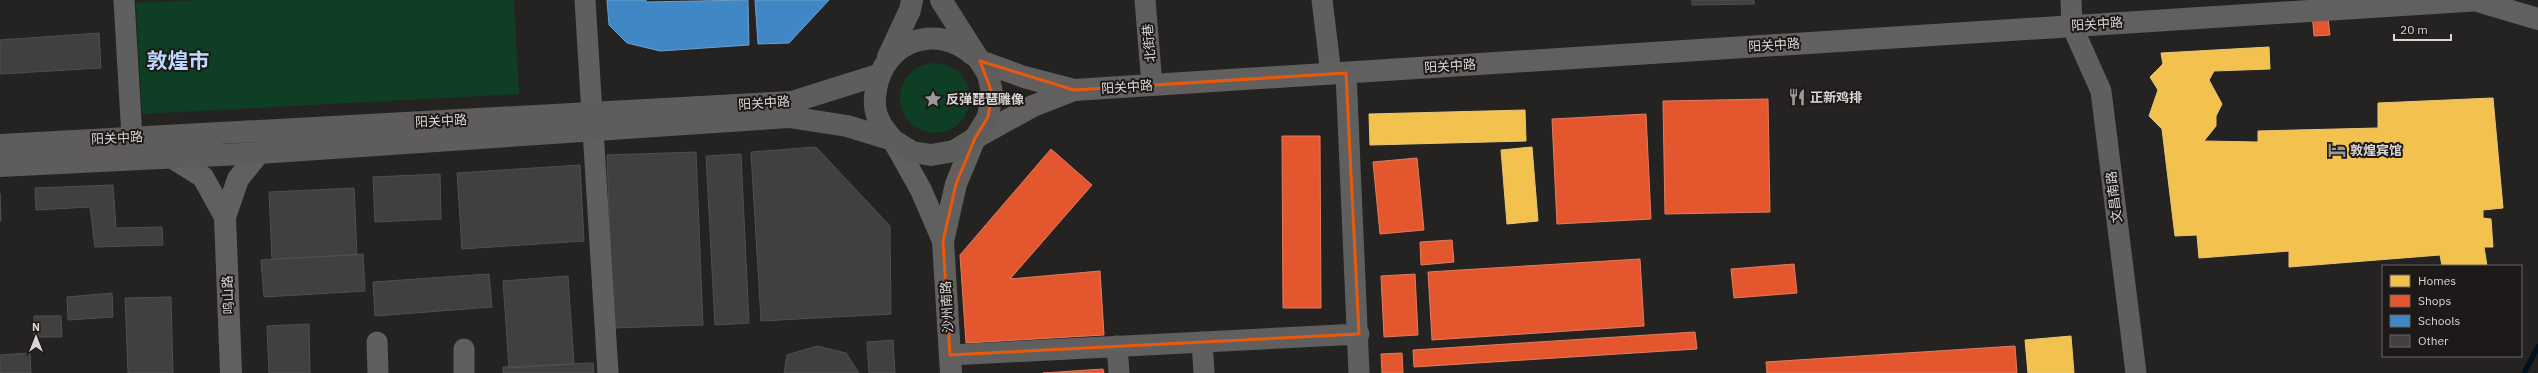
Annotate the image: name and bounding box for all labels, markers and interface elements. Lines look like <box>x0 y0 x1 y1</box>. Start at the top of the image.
street label: 阳关中路 <box>2070 14 2124 34</box>
scale bar <box>2394 16 2451 42</box>
text: 20 m <box>2400 22 2428 37</box>
street label: 北街巷 <box>1139 23 1159 63</box>
street label: 阳关中路 <box>1747 35 1801 55</box>
district label: 敦煌市 <box>147 46 210 74</box>
street label: 阳关中路 <box>1423 56 1477 76</box>
street label: 阳关中路 <box>1100 77 1154 97</box>
restaurant icon: 正新鸡排 <box>1787 87 1807 107</box>
place icon: 反弹琵琶雕像 <box>923 89 943 109</box>
place label: 正新鸡排 <box>1810 89 1862 106</box>
place label: 反弹琵琶雕像 <box>946 91 1024 108</box>
street label: 阳关中路 <box>737 93 791 113</box>
street label: 阳关中路 <box>415 111 467 131</box>
street label: 阳关中路 <box>91 128 143 148</box>
hotel icon: 敦煌宾馆 <box>2327 140 2347 160</box>
place label: 敦煌宾馆 <box>2350 142 2402 159</box>
street label: 文昌南路 <box>2102 170 2126 224</box>
legend <box>2382 265 2522 357</box>
text: Homes <box>2418 273 2456 288</box>
street label: 鸣山路 <box>219 275 237 315</box>
street label: 沙州南路 <box>937 281 957 333</box>
text: Shops <box>2418 293 2451 308</box>
text: Schools <box>2418 313 2461 328</box>
north arrow <box>16 317 56 357</box>
text: N <box>32 320 40 334</box>
text: Other <box>2418 333 2449 348</box>

